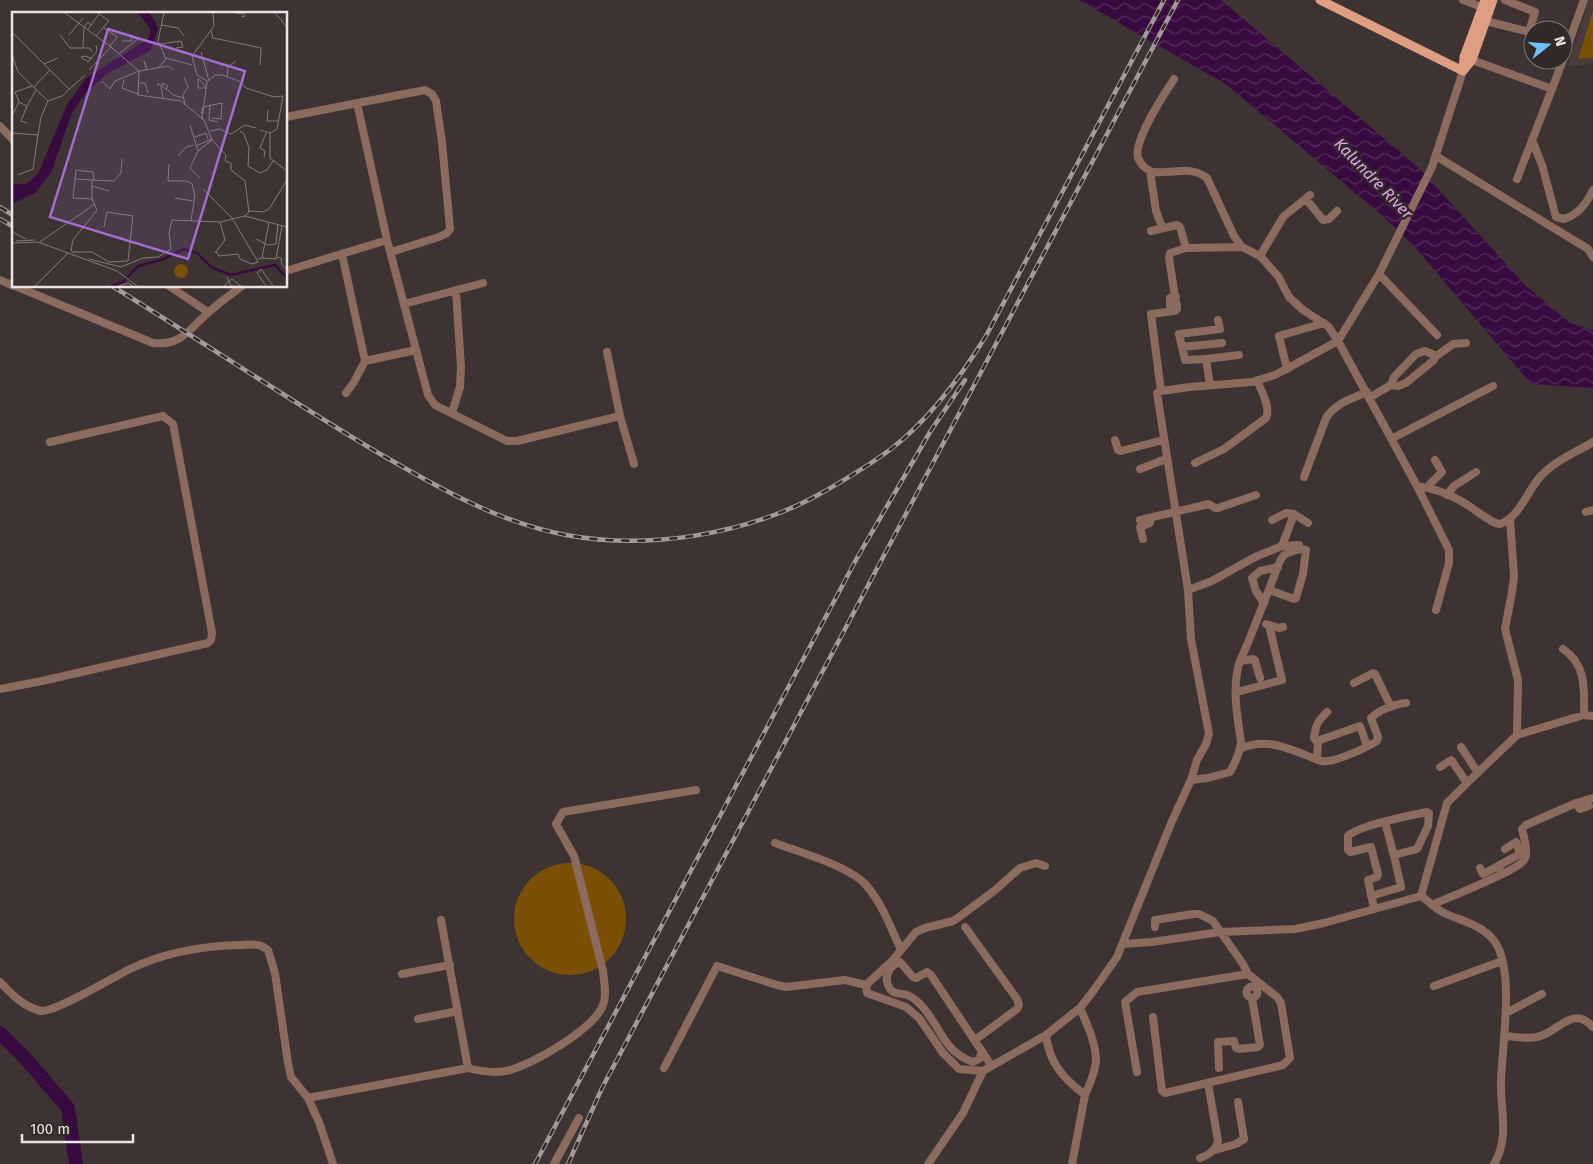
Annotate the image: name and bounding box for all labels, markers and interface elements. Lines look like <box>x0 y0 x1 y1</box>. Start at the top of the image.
inset map <box>12 12 288 288</box>
north arrow <box>1523 20 1573 70</box>
text: N <box>1550 34 1569 48</box>
water label: Kalundre River <box>1330 134 1418 223</box>
scale bar <box>22 1112 134 1144</box>
text: 100 m <box>30 1120 70 1138</box>

